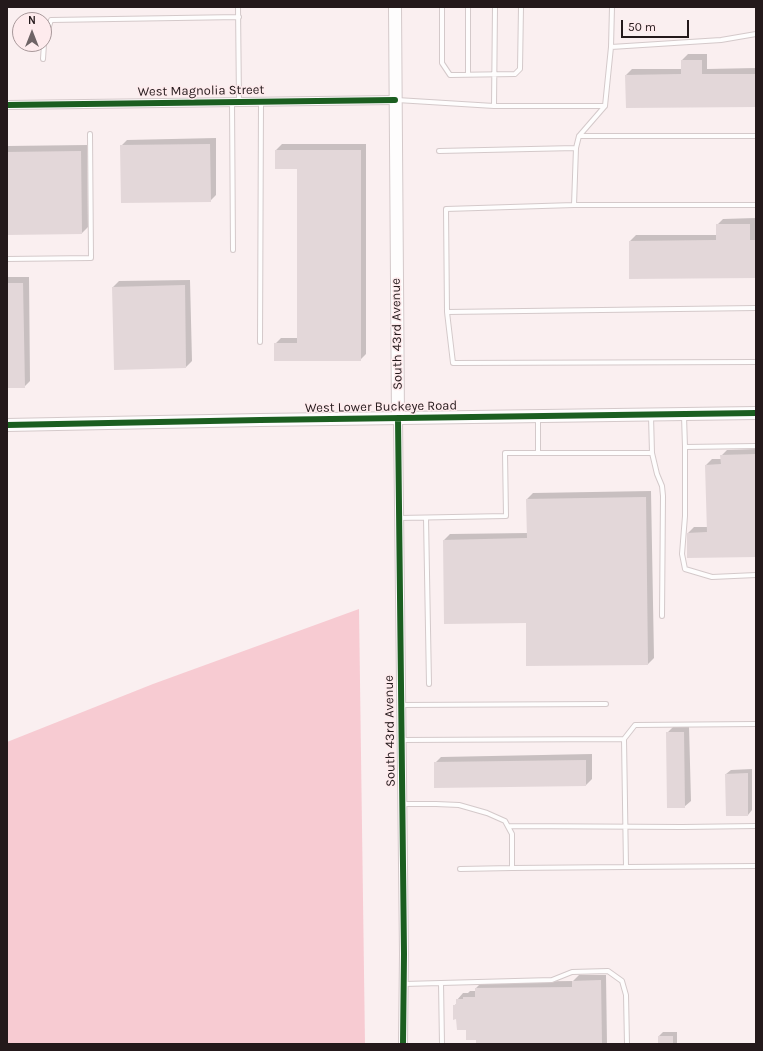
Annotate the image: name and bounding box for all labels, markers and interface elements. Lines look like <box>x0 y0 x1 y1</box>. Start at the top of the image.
north arrow <box>12 12 52 52</box>
scale bar <box>623 12 691 38</box>
text: N <box>28 14 36 27</box>
text: 50 m <box>628 20 656 34</box>
street label: West Magnolia Street <box>138 82 264 100</box>
street label: South 43rd Avenue <box>388 278 406 390</box>
street label: West Lower Buckeye Road <box>305 398 457 416</box>
street label: South 43rd Avenue <box>381 675 399 787</box>

